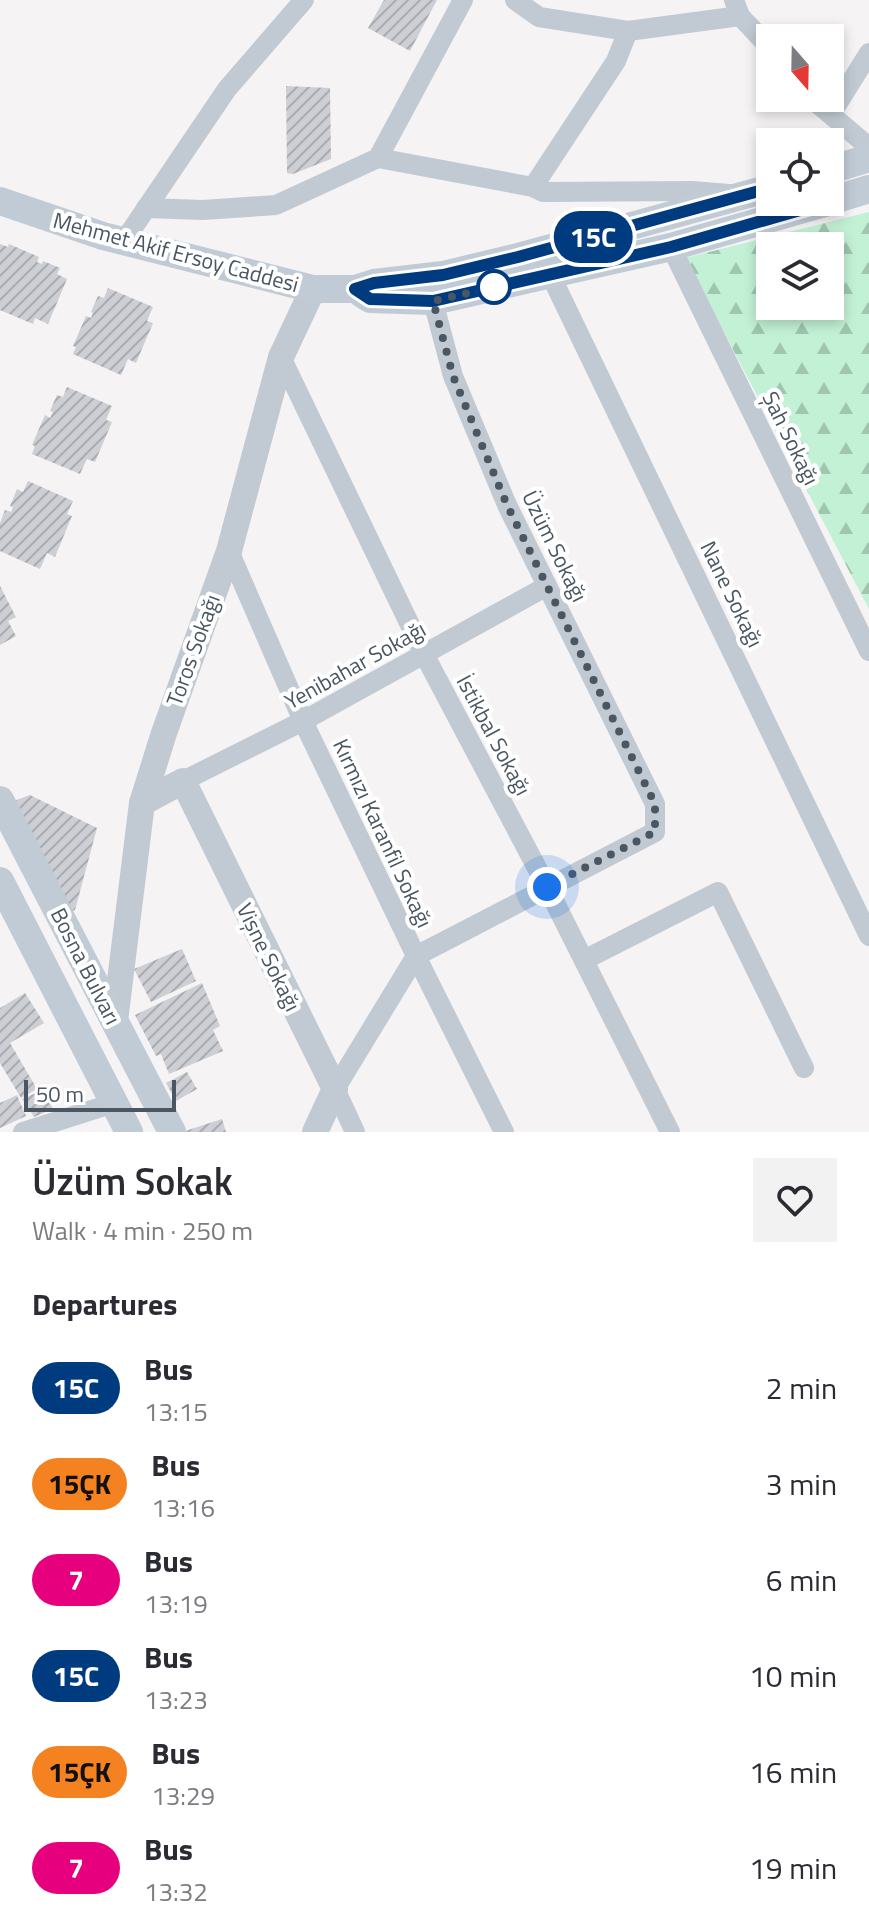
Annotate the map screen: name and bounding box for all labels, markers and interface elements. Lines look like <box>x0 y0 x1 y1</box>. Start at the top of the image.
north arrow <box>756 24 844 112</box>
map controls <box>756 24 844 320</box>
button: locate <box>756 128 844 216</box>
street label: Mehmet Akif Ersoy Caddesi <box>49 203 303 301</box>
line badge: 15C <box>547 211 639 263</box>
text: 15C <box>570 215 616 258</box>
button: layers <box>756 232 844 320</box>
unlabelled marker <box>477 270 511 304</box>
street label: Şah Sokağı <box>754 385 828 491</box>
street label: Üzüm Sokağı <box>513 485 597 607</box>
street label: Nane Sokağı <box>692 535 772 653</box>
street label: Toros Sokağı <box>157 589 229 711</box>
street label: Yenibahar Sokağı <box>278 612 432 718</box>
street label: İstikbal Sokağı <box>448 669 540 801</box>
street label: Kırmızı Karanfil Sokağı <box>324 733 442 933</box>
your location <box>527 867 567 907</box>
street label: Vişne Sokağı <box>228 897 310 1017</box>
street label: Bosna Bulvarı <box>42 902 130 1030</box>
scale bar <box>24 1076 176 1112</box>
text: 50 m <box>36 1077 84 1111</box>
text: Üzüm Sokak <box>32 1152 233 1210</box>
button: heart <box>753 1158 837 1242</box>
text: Walk · 4 min · 250 m <box>32 1211 253 1250</box>
text: Departures <box>32 1281 177 1327</box>
text: Bus <box>144 1346 193 1392</box>
text: 2 min <box>766 1365 837 1411</box>
text: 15C <box>53 1366 99 1409</box>
text: 13:15 <box>144 1392 208 1431</box>
text: Bus <box>151 1442 200 1488</box>
text: 3 min <box>766 1461 837 1507</box>
text: 15ÇK <box>48 1462 111 1505</box>
text: 13:16 <box>151 1488 215 1527</box>
text: Bus <box>144 1538 193 1584</box>
text: 6 min <box>766 1557 837 1603</box>
text: 7 <box>68 1558 84 1601</box>
text: 13:19 <box>144 1584 208 1623</box>
text: Bus <box>144 1634 193 1680</box>
text: 10 min <box>749 1653 837 1699</box>
text: 15C <box>53 1654 99 1697</box>
text: 13:23 <box>144 1680 208 1719</box>
text: Bus <box>151 1730 200 1776</box>
text: 16 min <box>749 1749 837 1795</box>
text: 15ÇK <box>48 1750 111 1793</box>
text: 13:29 <box>151 1776 215 1815</box>
text: Bus <box>144 1826 193 1872</box>
text: 19 min <box>749 1845 837 1891</box>
text: 7 <box>68 1846 84 1889</box>
text: 13:32 <box>144 1872 208 1911</box>

